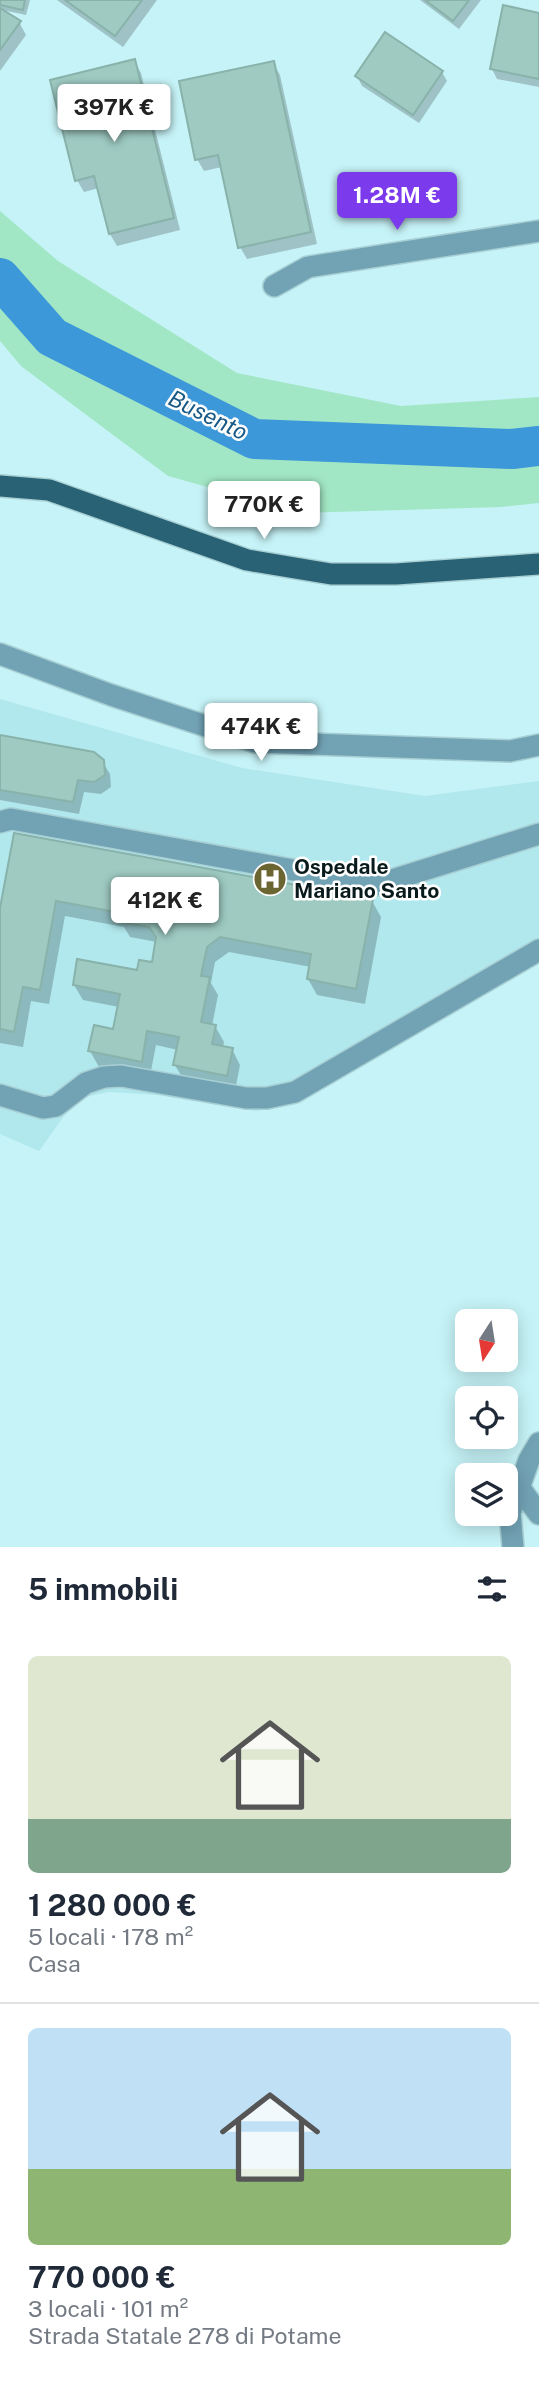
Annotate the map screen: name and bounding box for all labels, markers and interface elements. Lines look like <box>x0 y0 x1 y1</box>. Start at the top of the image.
pin: 397K € <box>57 85 171 144</box>
text: 397K € <box>73 93 155 120</box>
pin: 1.28M € <box>332 173 462 232</box>
text: 1.28M € <box>353 181 441 208</box>
water label: Busento <box>164 384 252 445</box>
pin: 770K € <box>207 482 321 541</box>
text: 770K € <box>224 490 304 517</box>
pin: 474K € <box>204 704 318 763</box>
text: 474K € <box>221 712 301 739</box>
place label: Ospedale Mariano Santo <box>294 854 439 903</box>
hospital icon: Ospedale Mariano Santo <box>251 860 289 898</box>
pin: 412K € <box>108 878 222 937</box>
text: 412K € <box>127 886 203 913</box>
north arrow <box>455 1309 518 1372</box>
map controls <box>455 1309 518 1526</box>
button: locate <box>455 1386 518 1449</box>
button: layers <box>455 1463 518 1526</box>
icon: filters <box>473 1570 511 1608</box>
text: 5 immobili <box>28 1571 178 1607</box>
icon: home <box>207 1702 333 1828</box>
text: 1 280 000 € <box>28 1887 197 1923</box>
text: 5 locali · 178 m² <box>28 1923 193 1950</box>
text: Casa <box>28 1950 81 1977</box>
icon: home <box>207 2074 333 2200</box>
text: 770 000 € <box>28 2259 176 2295</box>
text: 3 locali · 101 m² <box>28 2295 188 2322</box>
text: Strada Statale 278 di Potame <box>28 2322 342 2349</box>

